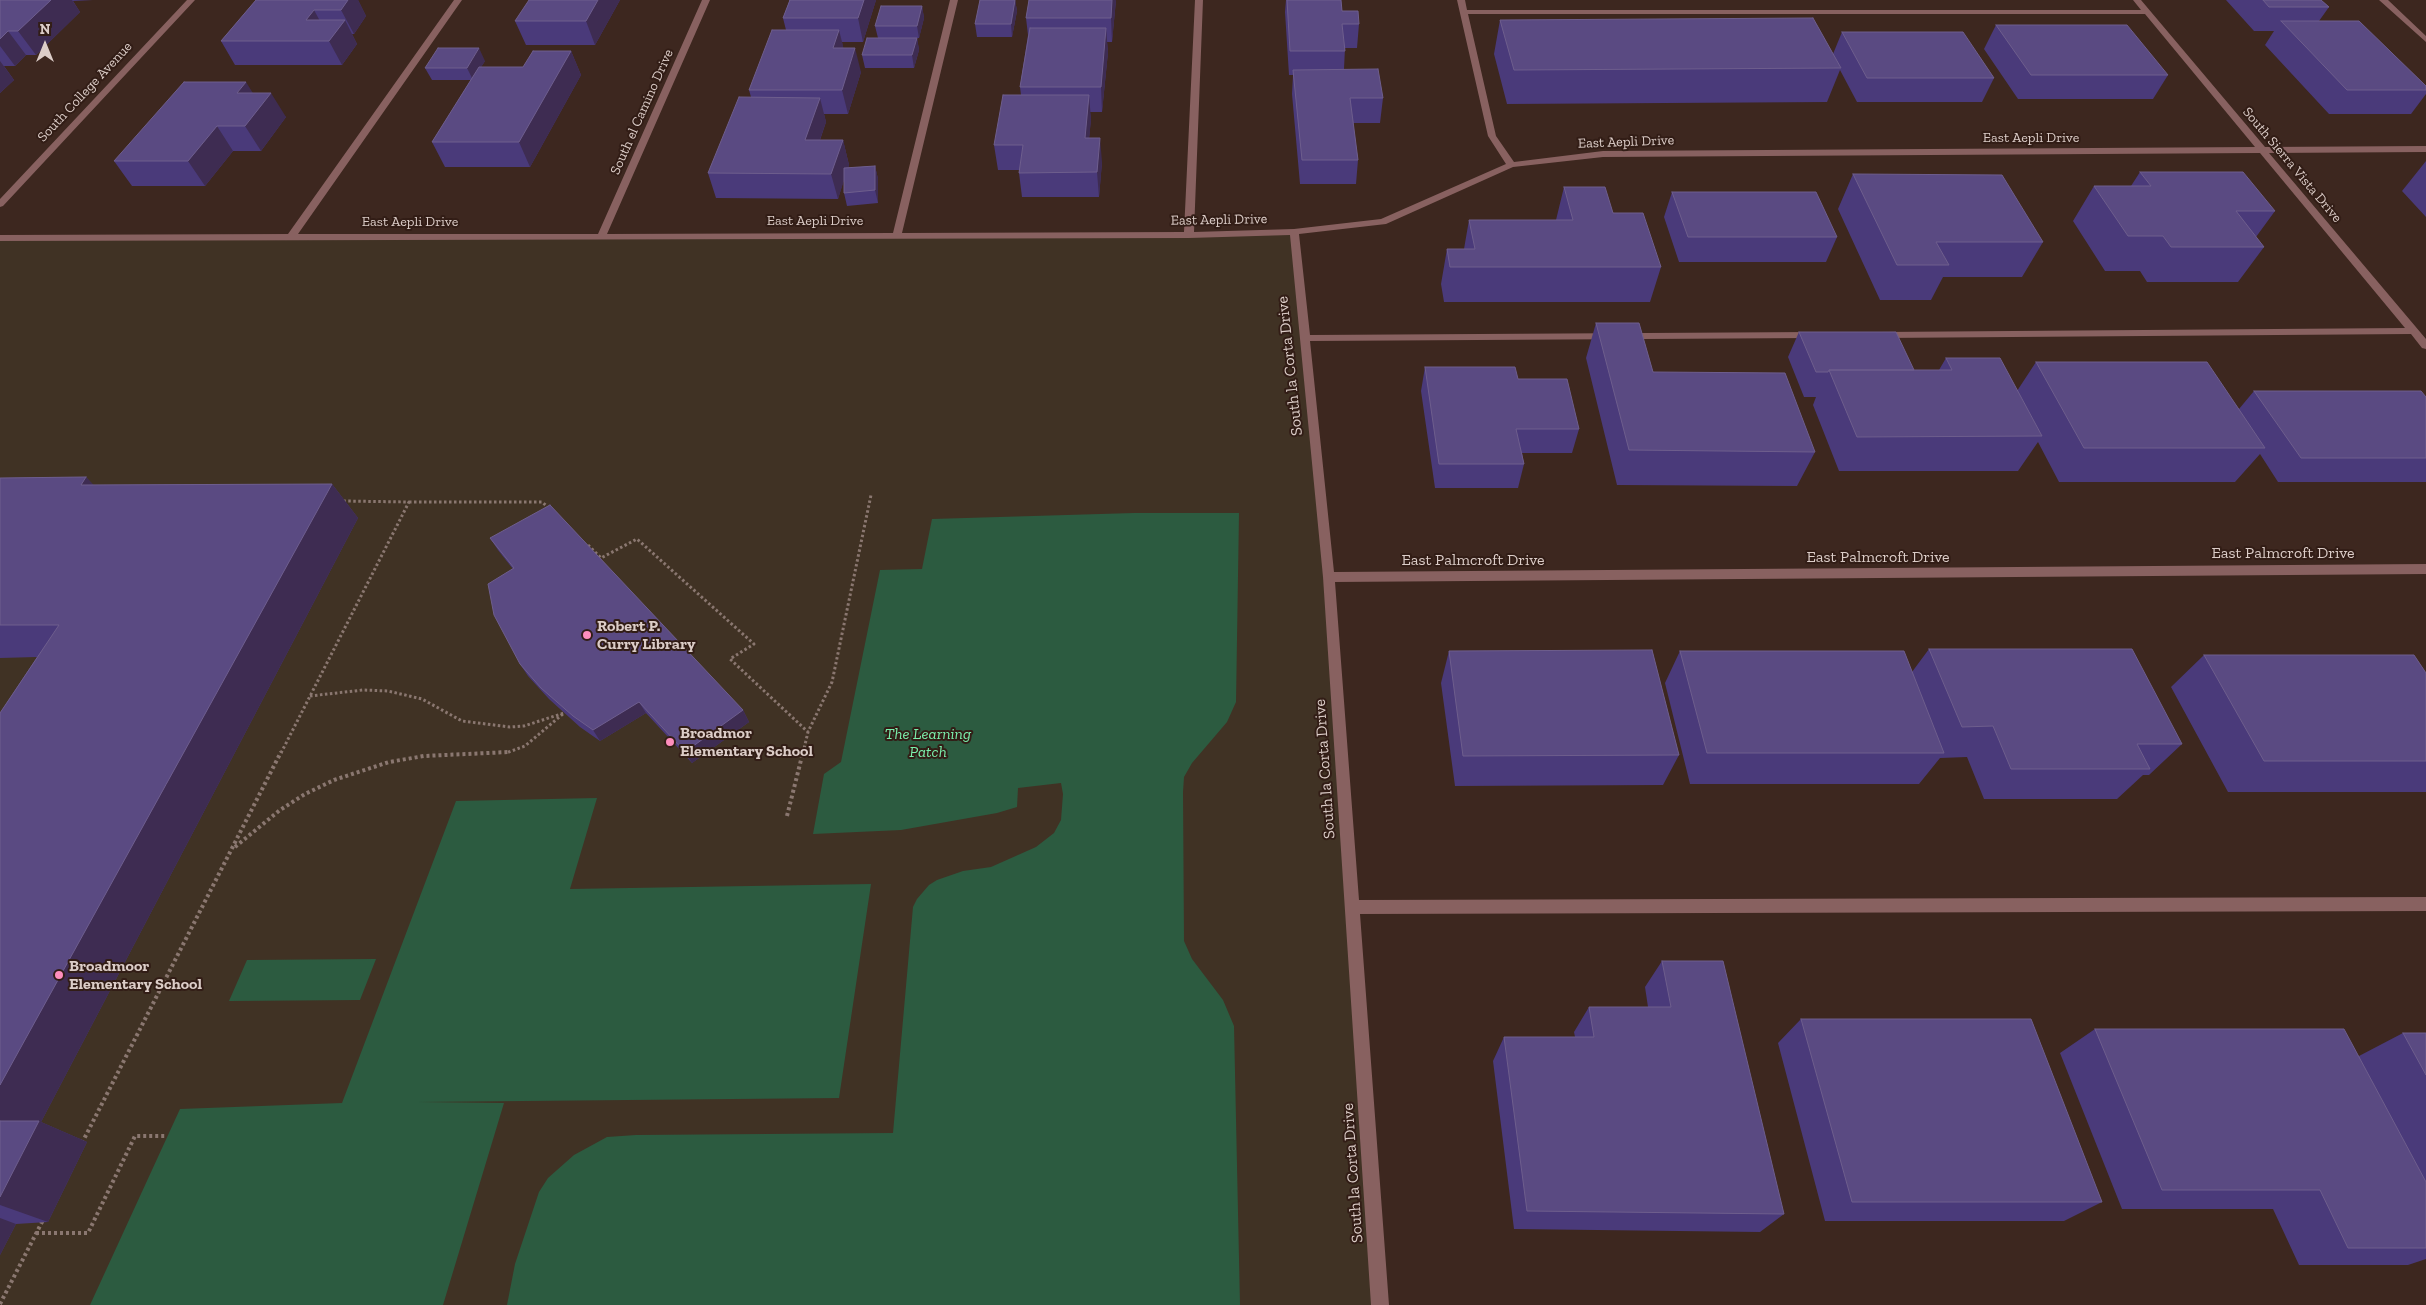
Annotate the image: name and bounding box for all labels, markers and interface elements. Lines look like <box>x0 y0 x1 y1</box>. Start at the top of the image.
north arrow <box>20 20 70 70</box>
text: N <box>40 21 50 38</box>
street label: South College Avenue <box>34 38 136 146</box>
street label: South el Camino Drive <box>607 47 677 177</box>
street label: South Sierra Vista Drive <box>2239 104 2345 226</box>
street label: East Aepli Drive <box>1983 130 2079 146</box>
street label: East Aepli Drive <box>1578 132 1674 152</box>
street label: East Aepli Drive <box>1171 211 1267 229</box>
street label: East Aepli Drive <box>767 213 863 229</box>
street label: East Aepli Drive <box>362 214 458 230</box>
street label: South la Corta Drive <box>1273 295 1307 437</box>
street label: East Palmcroft Drive <box>2211 543 2355 563</box>
street label: East Palmcroft Drive <box>1806 547 1950 567</box>
street label: East Palmcroft Drive <box>1401 550 1545 570</box>
place label: Robert P. Curry Library <box>597 616 695 654</box>
marker: Robert P. Curry Library <box>581 629 593 641</box>
street label: South la Corta Drive <box>1311 698 1339 840</box>
place label: Broadmor Elementary School <box>680 723 813 761</box>
park label: The Learning Patch <box>885 724 971 762</box>
marker: Broadmor Elementary School <box>664 736 676 748</box>
place label: Broadmoor Elementary School <box>69 956 202 994</box>
marker: Broadmoor Elementary School <box>53 969 65 981</box>
street label: South la Corta Drive <box>1339 1102 1367 1244</box>

